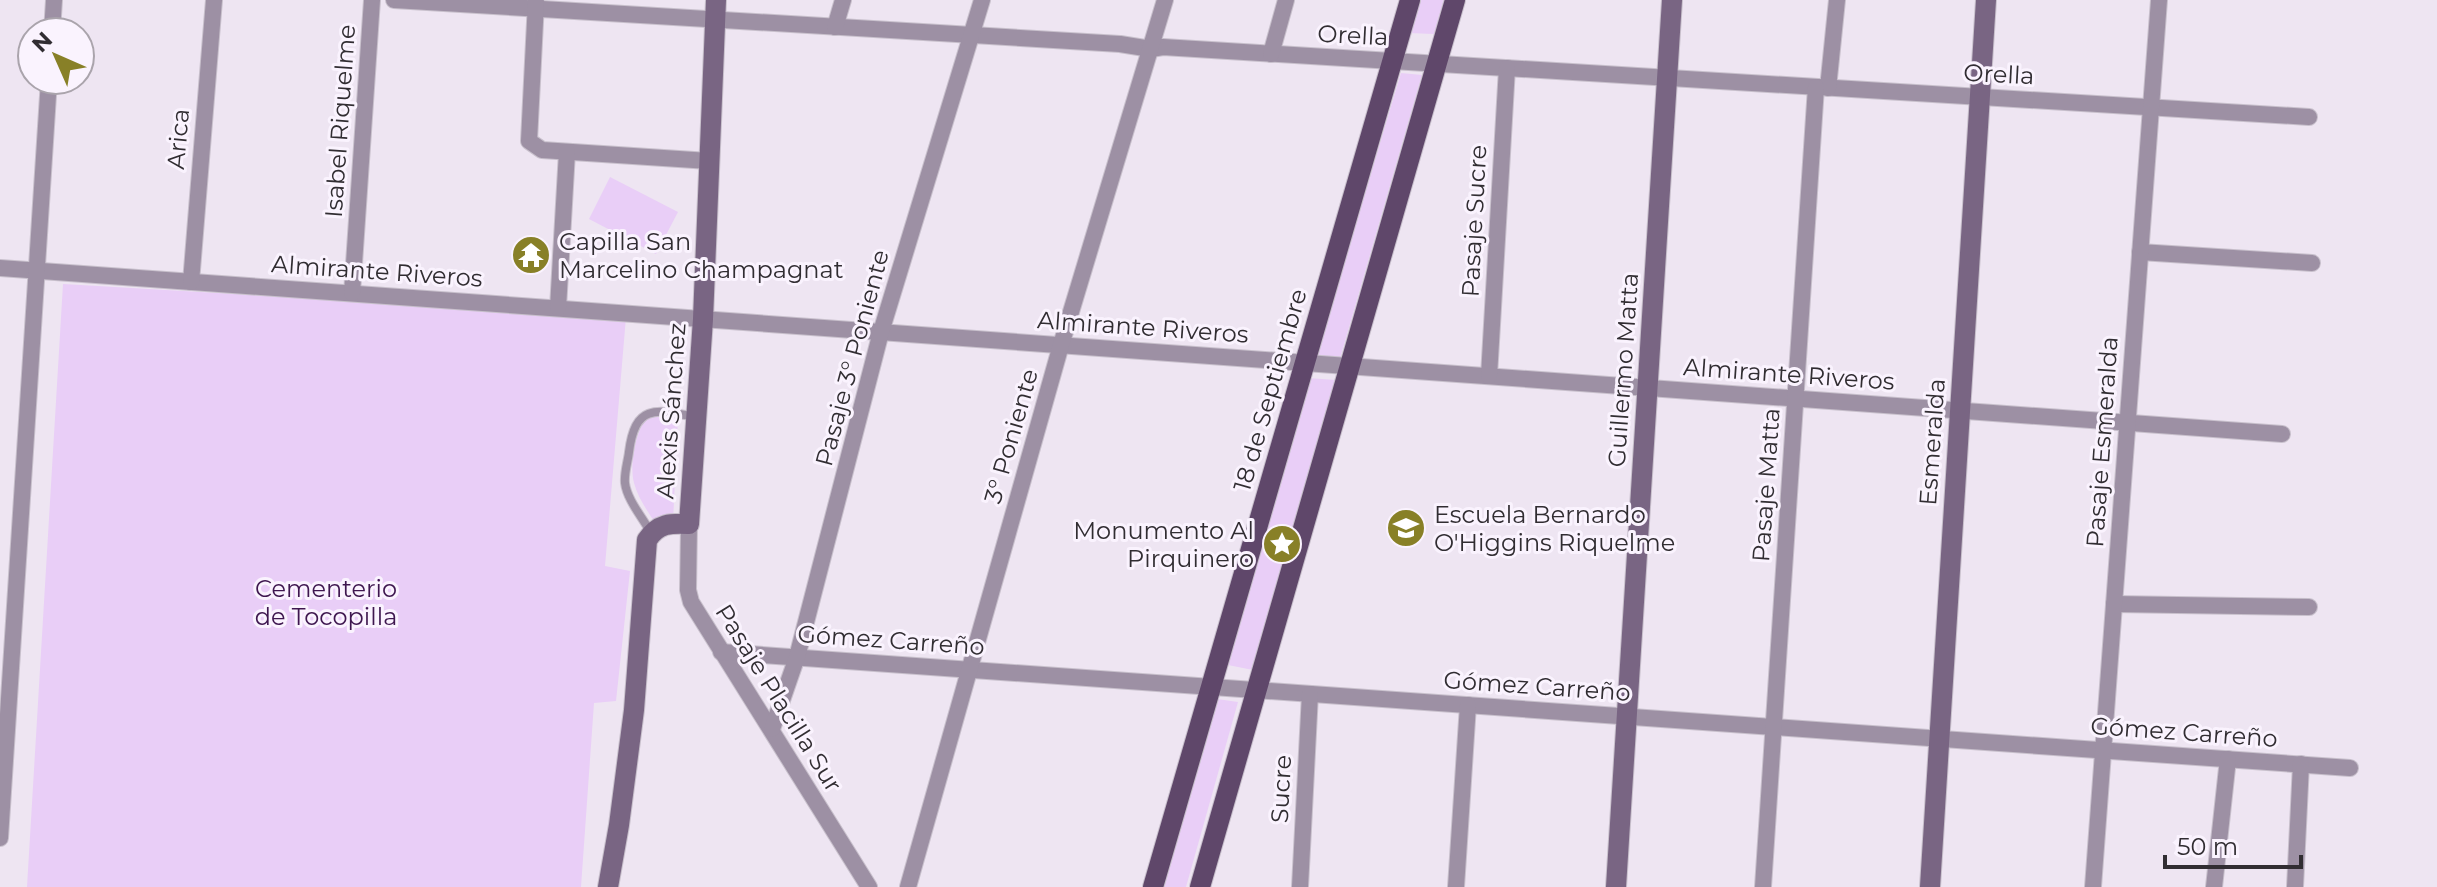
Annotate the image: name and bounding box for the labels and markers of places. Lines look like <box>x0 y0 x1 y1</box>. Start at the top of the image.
place label: Capilla San Marcelino Champagnat <box>559 227 844 284</box>
temple icon: Capilla San Marcelino Champagnat <box>510 234 552 276</box>
place label: Escuela Bernardo O'Higgins Riquelme <box>1434 500 1675 557</box>
school or university icon: Escuela Bernardo O'Higgins Riquelme <box>1385 507 1427 549</box>
place label: Monumento Al Pirquinero <box>1073 516 1254 573</box>
place icon: Monumento Al Pirquinero <box>1261 523 1303 565</box>

